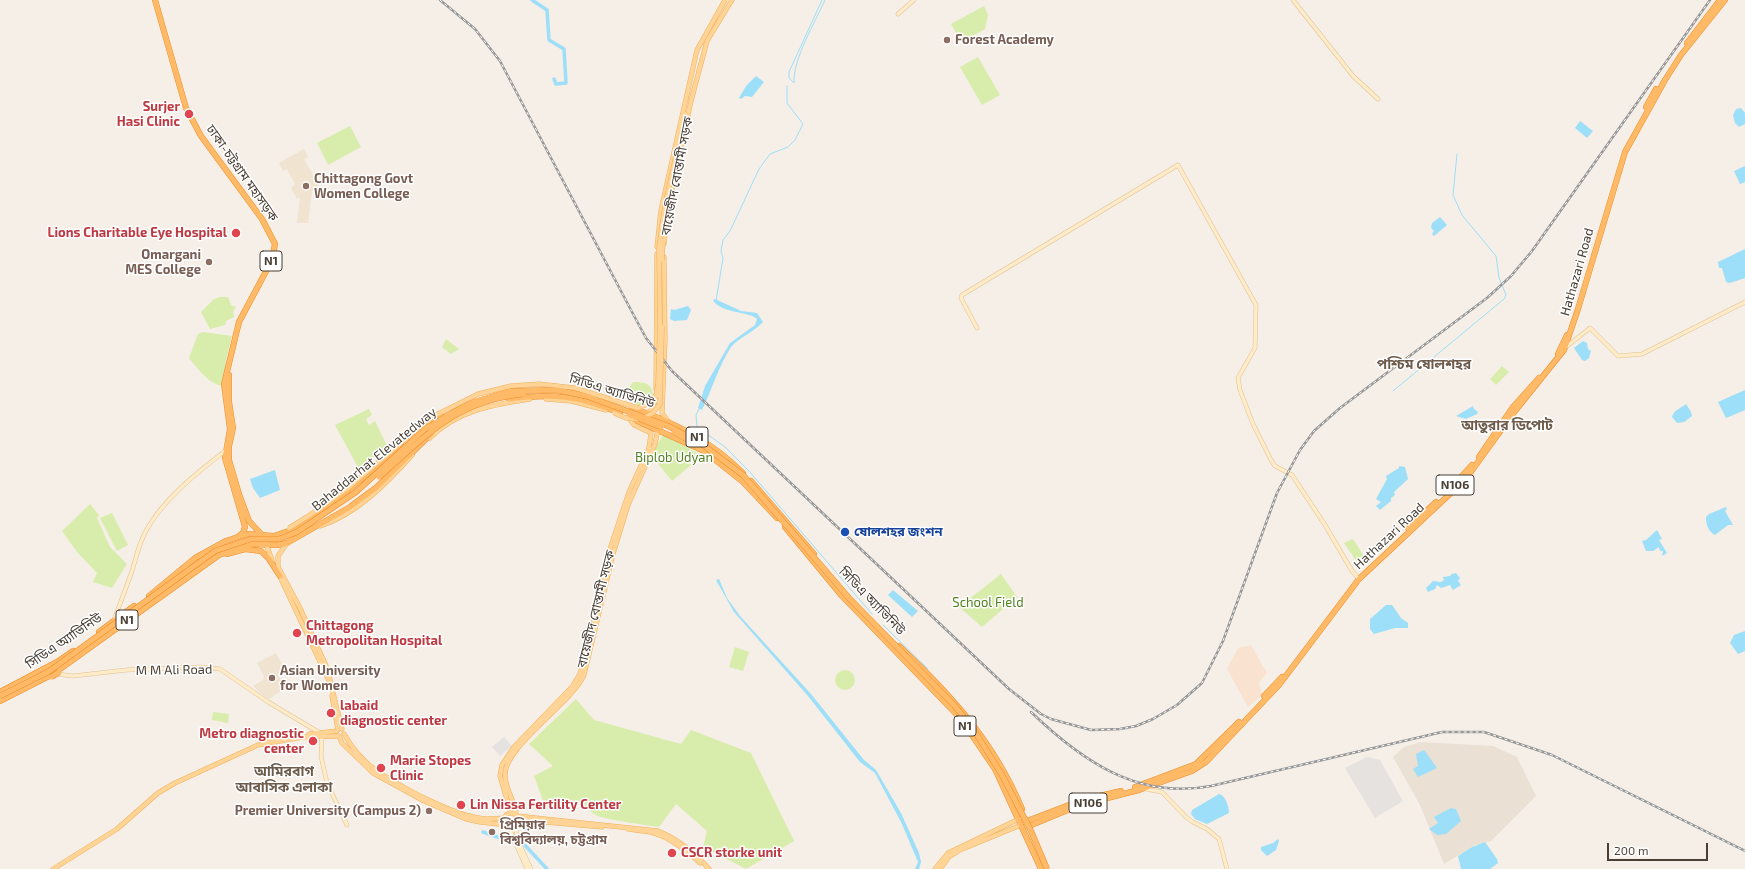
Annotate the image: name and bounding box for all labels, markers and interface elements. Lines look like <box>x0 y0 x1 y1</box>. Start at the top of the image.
place label: Forest Academy <box>955 32 1054 48</box>
marker: Forest Academy <box>942 35 952 45</box>
place label: Surjer Hasi Clinic <box>117 99 180 130</box>
marker: Surjer Hasi Clinic <box>183 108 195 120</box>
street label: বায়েজীদ বোস্তামী সড়ক <box>658 115 696 237</box>
street label: ঢাকা-চট্টগ্রাম মহাসড়ক <box>203 122 281 224</box>
place label: Chittagong Govt Women College <box>314 171 413 202</box>
marker: Chittagong Govt Women College <box>301 181 311 191</box>
place label: Lions Charitable Eye Hospital <box>48 225 227 241</box>
street label: Hathazari Road <box>1557 226 1597 318</box>
marker: Lions Charitable Eye Hospital <box>230 227 242 239</box>
place label: Omargani MES College <box>125 247 201 278</box>
road number: N1 <box>260 251 282 271</box>
marker: Omargani MES College <box>204 257 214 267</box>
district label: পশ্চিম ষোলশহর <box>1377 356 1471 372</box>
street label: সিডিএ অ্যাভিনিউ <box>567 371 657 411</box>
street label: Bahaddarhat Elevatedway <box>309 404 439 514</box>
district label: আতুরার ডিপোট <box>1461 417 1553 433</box>
road number: N1 <box>686 427 708 447</box>
park label: Biplob Udyan <box>635 450 713 466</box>
road number: N106 <box>1436 475 1474 495</box>
street label: Hathazari Road <box>1351 499 1427 573</box>
place label: ষোলশহর জংশন <box>854 524 943 540</box>
marker: ষোলশহর জংশন <box>839 526 851 538</box>
street label: বায়েজীদ বোস্তামী সড়ক <box>574 549 618 669</box>
street label: সিডিএ অ্যাভিনিউ <box>836 564 908 638</box>
park label: School Field <box>952 595 1024 611</box>
street label: সিডিএ অ্যাভিনিউ <box>23 610 105 672</box>
road number: N1 <box>116 610 138 630</box>
place label: Chittagong Metropolitan Hospital <box>306 618 442 649</box>
marker: Chittagong Metropolitan Hospital <box>291 627 303 639</box>
street label: M M Ali Road <box>136 662 212 678</box>
place label: Asian University for Women <box>280 663 381 694</box>
marker: Asian University for Women <box>267 673 277 683</box>
place label: labaid diagnostic center <box>340 698 447 729</box>
marker: labaid diagnostic center <box>325 707 337 719</box>
road number: N1 <box>954 716 976 736</box>
place label: Metro diagnostic center <box>199 726 304 757</box>
marker: Metro diagnostic center <box>307 735 319 747</box>
place label: Marie Stopes Clinic <box>390 753 471 784</box>
marker: Marie Stopes Clinic <box>375 762 387 774</box>
district label: আমিরবাগ আবাসিক এলাকা <box>236 763 332 796</box>
road number: N106 <box>1069 793 1107 813</box>
place label: Lin Nissa Fertility Center <box>470 797 621 813</box>
marker: Lin Nissa Fertility Center <box>455 799 467 811</box>
place label: Premier University (Campus 2) <box>235 803 421 819</box>
marker: Premier University (Campus 2) <box>424 806 434 816</box>
place label: প্রিমিয়ার বিশ্ববিদ্যালয়, চট্টগ্রাম <box>500 817 607 848</box>
marker: প্রিমিয়ার বিশ্ববিদ্যালয়, চট্টগ্রাম <box>487 827 497 837</box>
scale bar <box>1609 835 1710 861</box>
text: 200 m <box>1614 843 1648 857</box>
place label: CSCR storke unit <box>681 845 782 861</box>
marker: CSCR storke unit <box>666 847 678 859</box>

